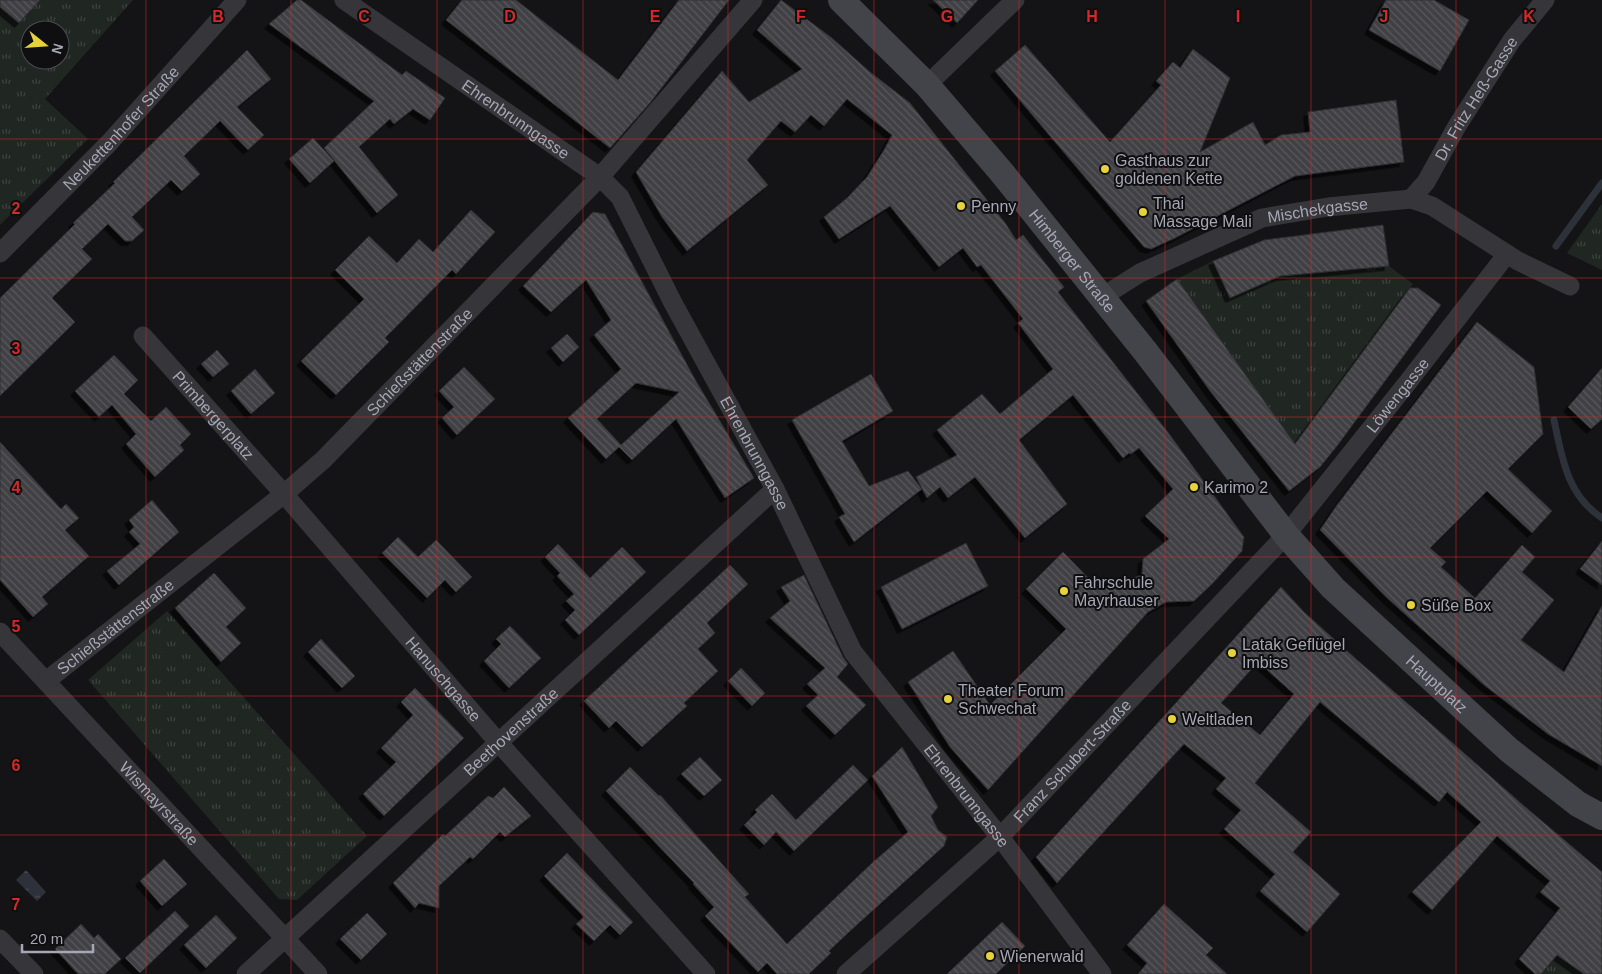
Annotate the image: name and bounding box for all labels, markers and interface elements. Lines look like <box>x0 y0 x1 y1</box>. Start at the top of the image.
text: B <box>212 8 224 25</box>
text: C <box>358 8 370 25</box>
text: D <box>504 8 516 25</box>
text: E <box>650 8 661 25</box>
text: F <box>796 8 806 25</box>
text: G <box>941 8 953 25</box>
text: H <box>1086 8 1098 25</box>
text: I <box>1236 8 1240 25</box>
text: J <box>1380 8 1388 25</box>
text: K <box>1523 8 1535 25</box>
north arrow <box>20 20 70 70</box>
street label: Dr. Fritz Heß-Gasse <box>1431 33 1521 163</box>
text: N <box>48 42 67 56</box>
street label: Neukettenhofer Straße <box>59 63 182 193</box>
street label: Ehrenbrunngasse <box>459 76 573 162</box>
place label: Gasthaus zur goldenen Kette <box>1115 152 1223 187</box>
marker: Gasthaus zur goldenen Kette <box>1099 163 1111 175</box>
place label: Thai Massage Mali <box>1153 195 1252 230</box>
street label: Mischekgasse <box>1266 195 1369 225</box>
place label: Penny <box>971 198 1016 215</box>
text: 2 <box>12 200 21 217</box>
marker: Penny <box>955 200 967 212</box>
street label: Himberger Straße <box>1026 206 1119 316</box>
marker: Thai Massage Mali <box>1137 206 1149 218</box>
street label: Schießstättenstraße <box>363 304 475 419</box>
text: 3 <box>12 340 21 357</box>
street label: Löwengasse <box>1363 354 1432 436</box>
street label: Primbergerplatz <box>170 367 258 463</box>
street label: Ehrenbrunngasse <box>717 393 792 513</box>
text: 4 <box>12 479 21 496</box>
place label: Karimo 2 <box>1204 479 1268 496</box>
marker: Karimo 2 <box>1188 481 1200 493</box>
place label: Fahrschule Mayrhauser <box>1074 574 1159 609</box>
street label: Schießstättenstraße <box>54 576 177 678</box>
marker: Fahrschule Mayrhauser <box>1058 585 1070 597</box>
place label: Süße Box <box>1421 597 1491 614</box>
marker: Süße Box <box>1405 599 1417 611</box>
text: 5 <box>12 618 21 635</box>
street label: Hanuschgasse <box>403 633 485 725</box>
place label: Latak Geflügel Imbiss <box>1242 636 1345 671</box>
marker: Latak Geflügel Imbiss <box>1226 647 1238 659</box>
street label: Hauptplatz <box>1403 652 1471 716</box>
place label: Theater Forum Schwechat <box>958 682 1064 717</box>
street label: Beethovenstraße <box>460 684 561 779</box>
marker: Theater Forum Schwechat <box>942 693 954 705</box>
street label: Franz Schubert-Straße <box>1010 696 1134 826</box>
place label: Weltladen <box>1182 711 1253 728</box>
marker: Weltladen <box>1166 713 1178 725</box>
street label: Ehrenbrunngasse <box>921 741 1013 850</box>
text: 6 <box>12 757 21 774</box>
street label: Wismayrstraße <box>116 758 202 849</box>
text: 7 <box>12 896 21 913</box>
scale bar <box>22 922 94 954</box>
text: 20 m <box>30 930 63 947</box>
place label: Wienerwald <box>1000 948 1084 965</box>
marker: Wienerwald <box>984 950 996 962</box>

